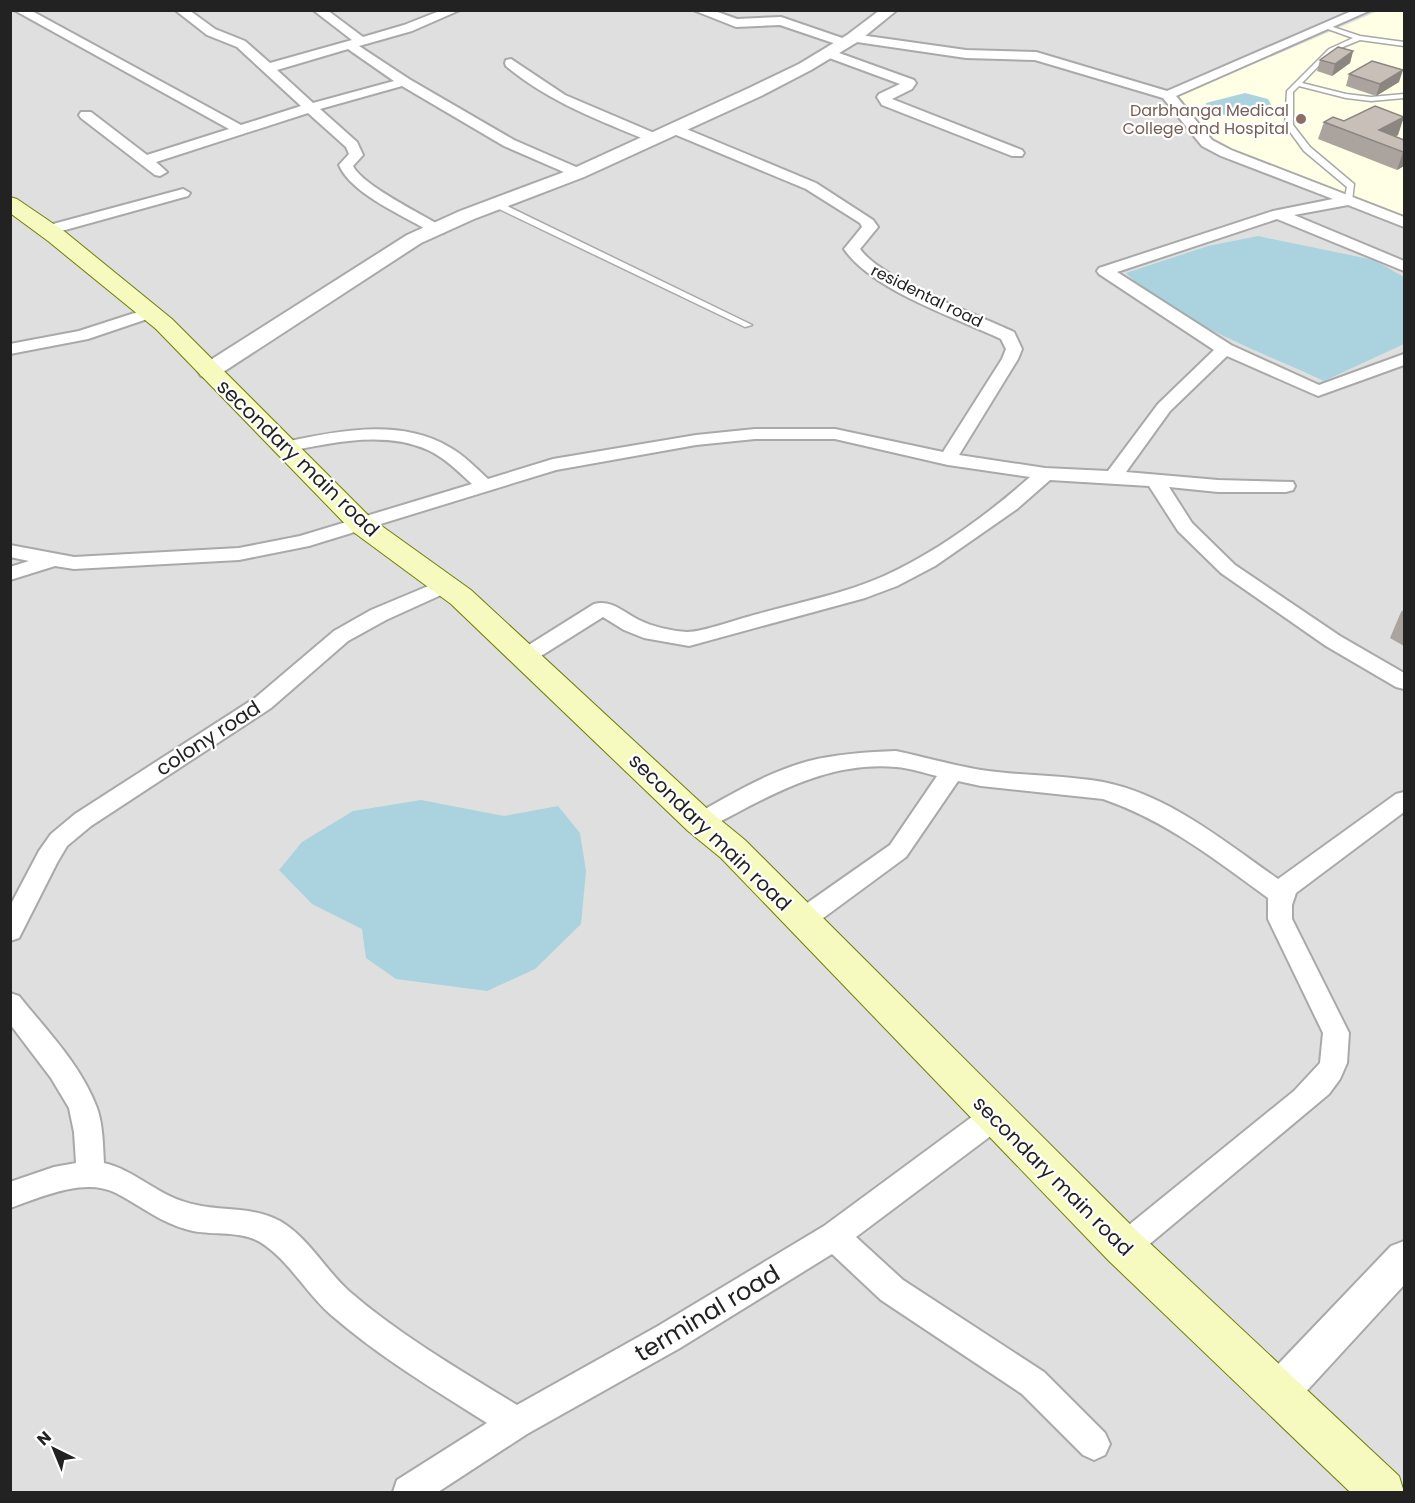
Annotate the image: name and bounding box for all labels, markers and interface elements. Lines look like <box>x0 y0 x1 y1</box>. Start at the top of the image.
place label: Darbhanga Medical College and Hospital <box>1122 99 1289 140</box>
marker: Darbhanga Medical College and Hospital <box>1294 112 1308 126</box>
street label: residental road <box>867 259 987 333</box>
street label: secondary main road <box>211 373 385 543</box>
street label: colony road <box>150 694 266 782</box>
street label: secondary main road <box>623 747 797 917</box>
street label: secondary main road <box>967 1090 1139 1262</box>
street label: terminal road <box>628 1257 786 1369</box>
north arrow <box>24 1419 84 1479</box>
text: N <box>32 1426 56 1451</box>

